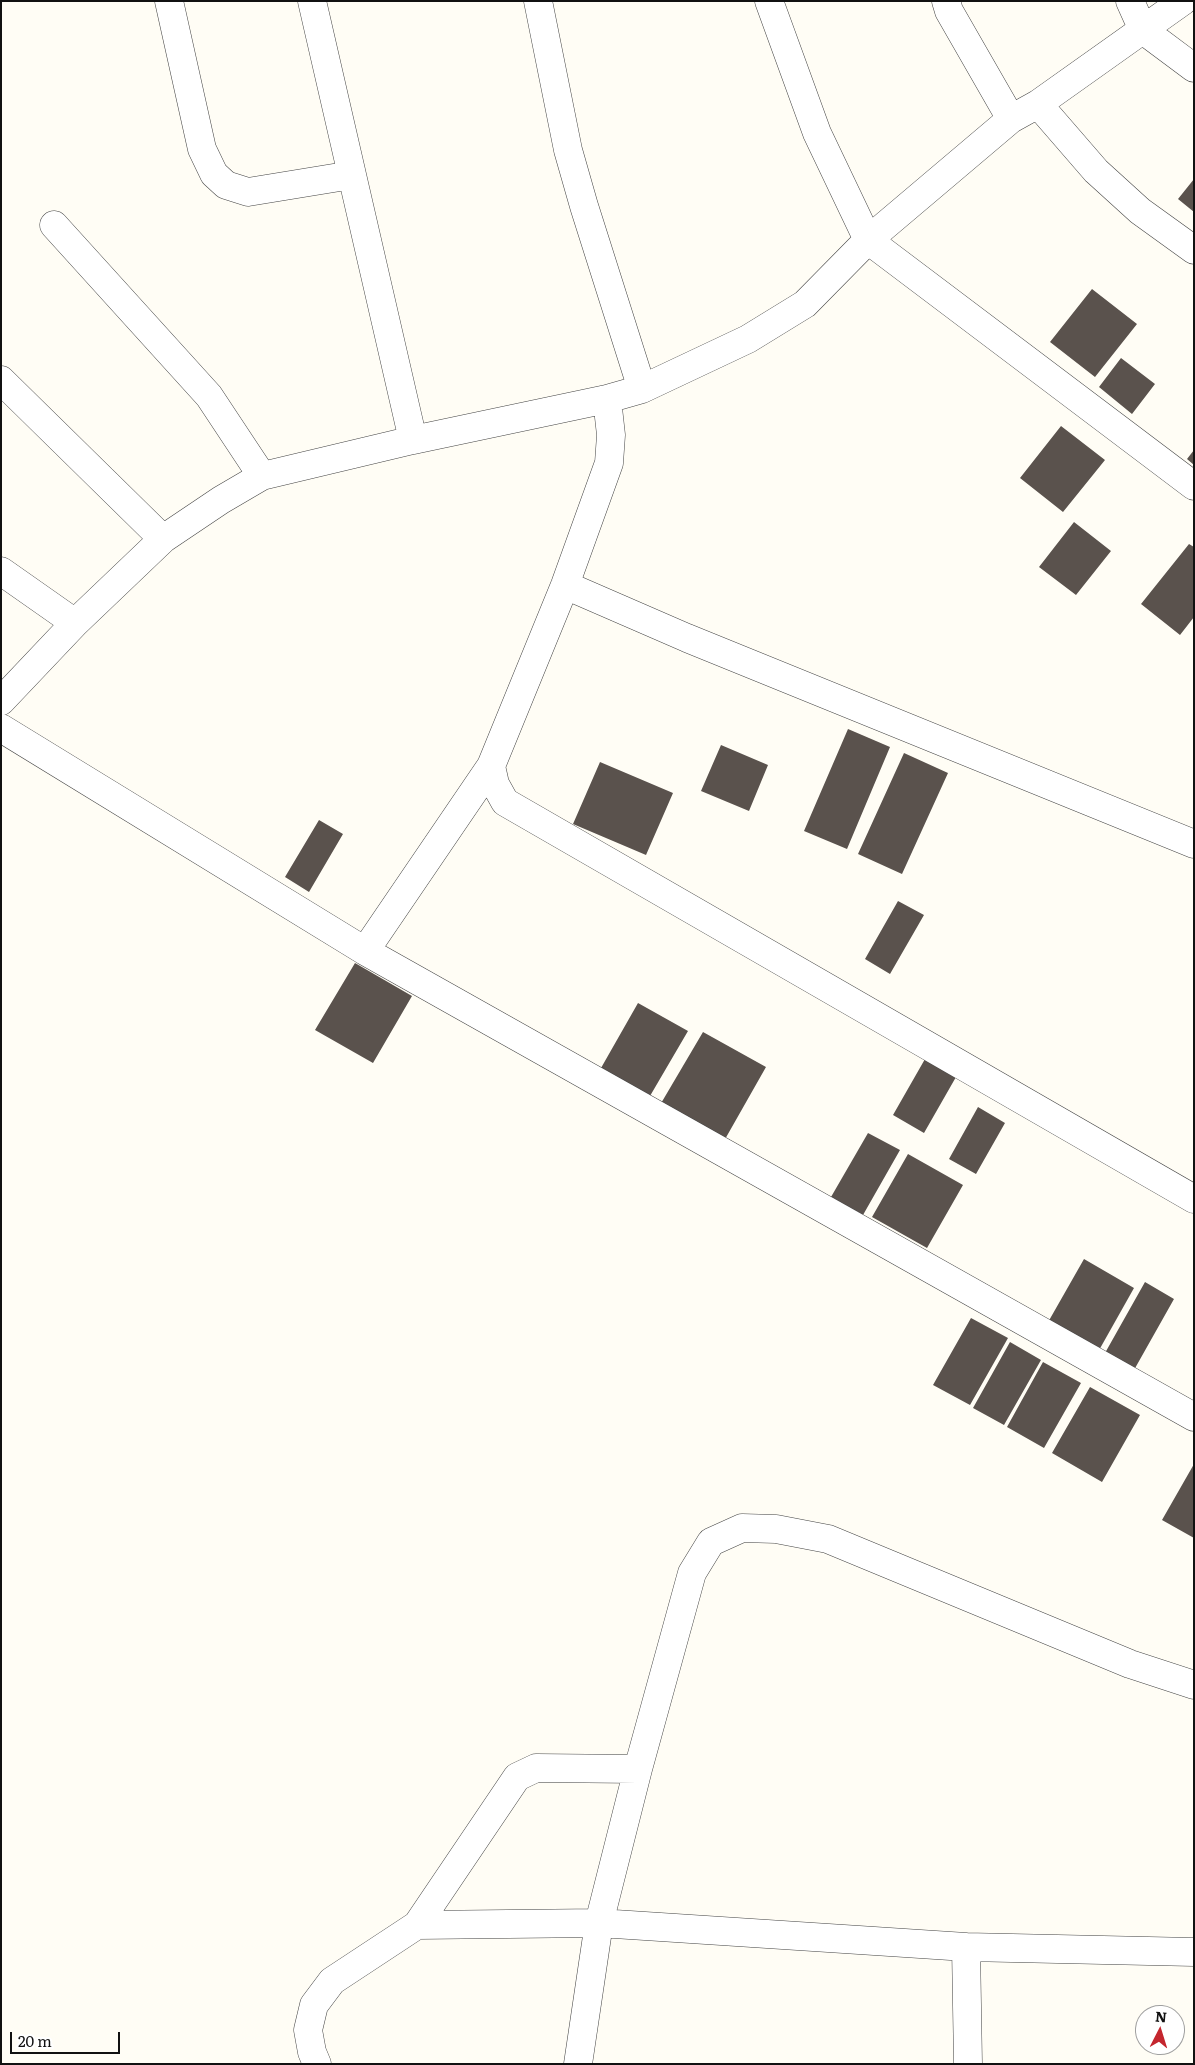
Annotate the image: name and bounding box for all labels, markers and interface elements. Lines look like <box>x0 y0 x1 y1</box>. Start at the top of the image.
north arrow <box>1135 2005 1185 2055</box>
text: N <box>1154 2006 1168 2027</box>
scale bar <box>12 2022 122 2054</box>
text: 20 m <box>18 2029 52 2052</box>

